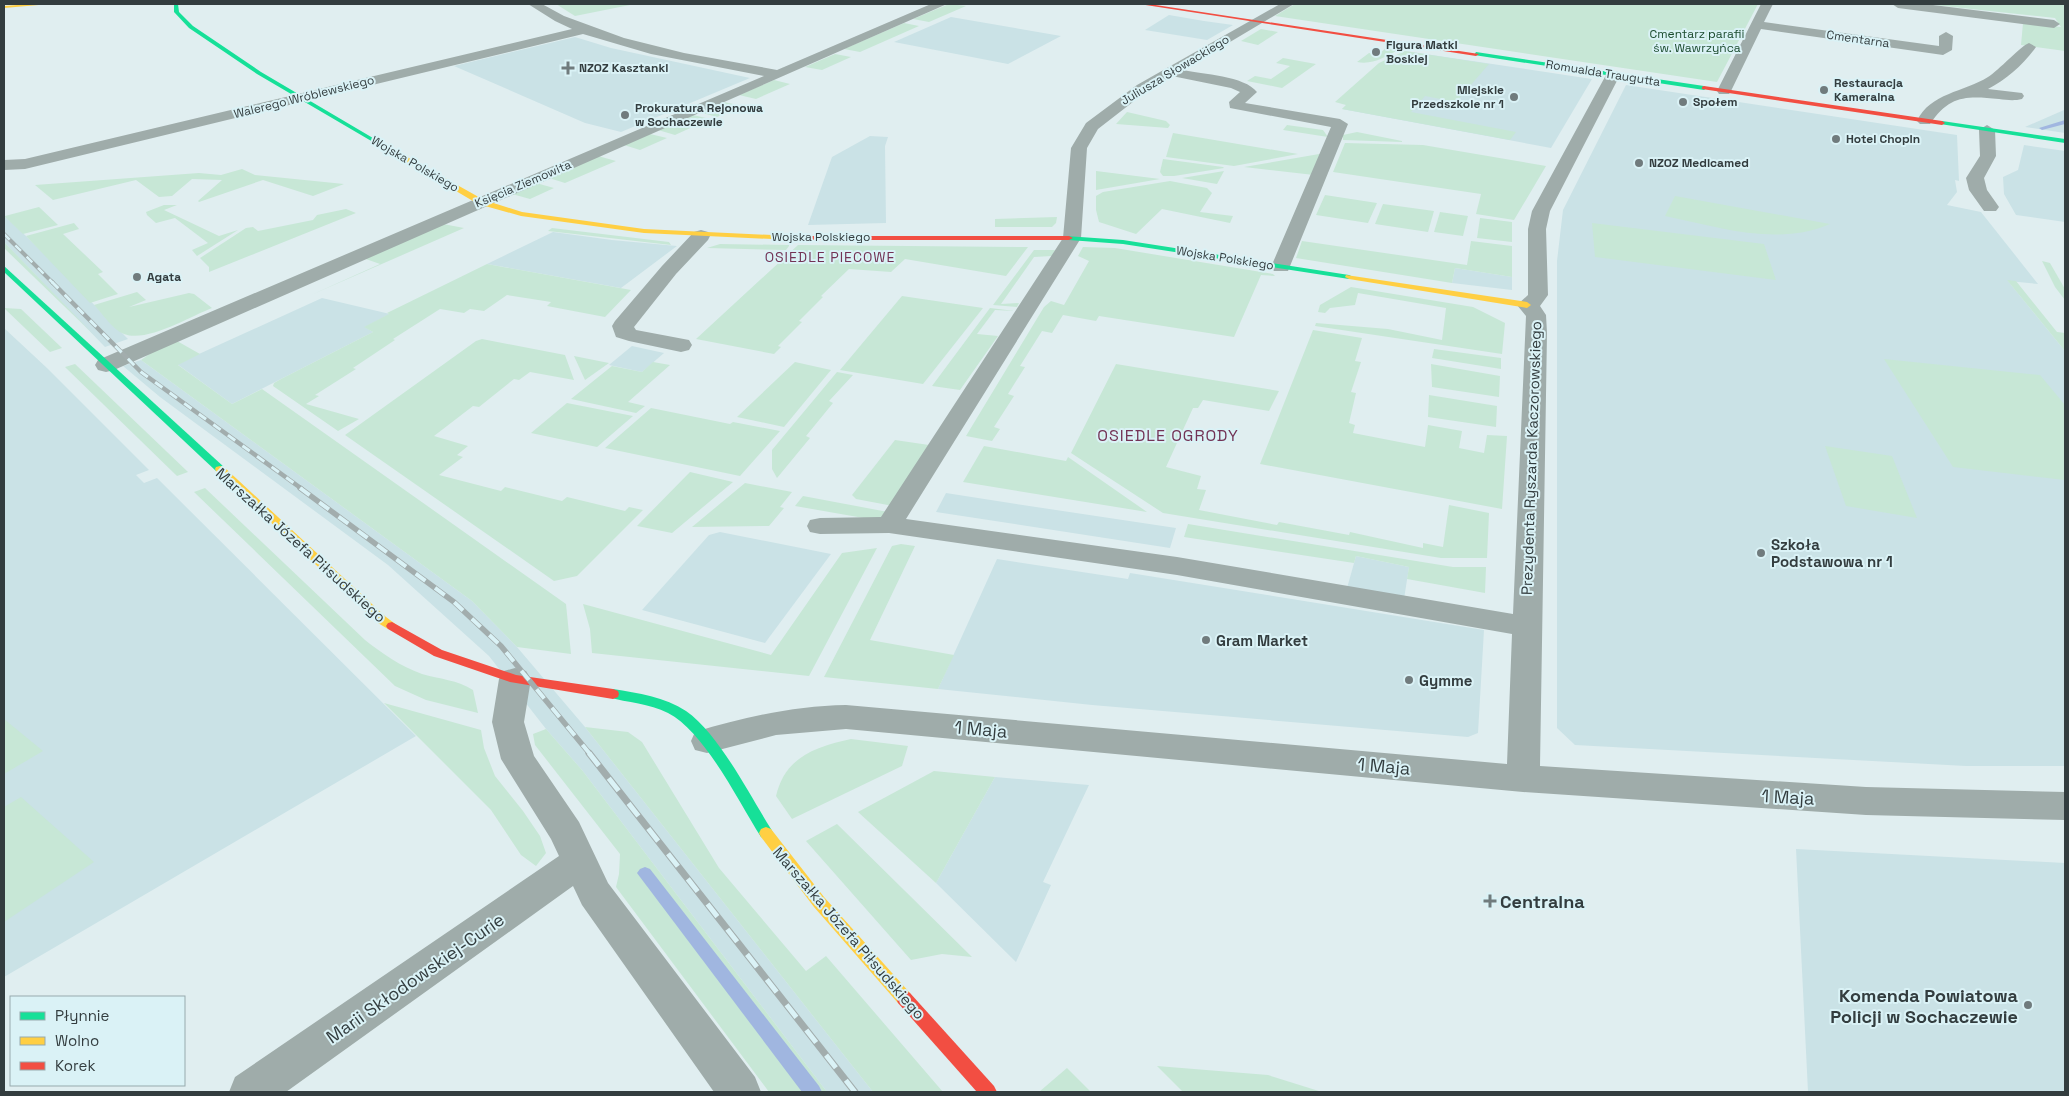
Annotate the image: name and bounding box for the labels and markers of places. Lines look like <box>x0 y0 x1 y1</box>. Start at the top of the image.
place label: Figura Matki Boskiej <box>1386 37 1458 67</box>
marker: Figura Matki Boskiej <box>1370 46 1382 58</box>
place label: NZOZ Kasztanki <box>579 60 668 76</box>
marker: NZOZ Kasztanki <box>561 61 575 75</box>
place label: Restauracja Kameralna <box>1834 75 1903 105</box>
place label: Miejskie Przedszkole nr 1 <box>1411 82 1504 112</box>
marker: Restauracja Kameralna <box>1818 84 1830 96</box>
marker: Miejskie Przedszkole nr 1 <box>1508 91 1520 103</box>
place label: Społem <box>1693 94 1737 110</box>
marker: Społem <box>1677 96 1689 108</box>
place label: Prokuratura Rejonowa w Sochaczewie <box>635 100 763 130</box>
marker: Prokuratura Rejonowa w Sochaczewie <box>619 109 631 121</box>
place label: Hotel Chopin <box>1846 131 1920 147</box>
marker: Hotel Chopin <box>1830 133 1842 145</box>
place label: NZOZ Medicamed <box>1649 155 1749 171</box>
marker: NZOZ Medicamed <box>1633 157 1645 169</box>
place label: Agata <box>147 269 181 285</box>
marker: Agata <box>131 271 143 283</box>
place label: Szkoła Podstawowa nr 1 <box>1771 535 1893 571</box>
marker: Szkoła Podstawowa nr 1 <box>1755 547 1767 559</box>
place label: Gram Market <box>1216 631 1308 650</box>
marker: Gram Market <box>1200 634 1212 646</box>
place label: Gymme <box>1419 671 1473 690</box>
marker: Gymme <box>1403 674 1415 686</box>
place label: Centralna <box>1500 890 1585 913</box>
marker: Centralna <box>1484 895 1496 907</box>
place label: Komenda Powiatowa Policji w Sochaczewie <box>1830 984 2019 1028</box>
marker: Komenda Powiatowa Policji w Sochaczewie <box>2022 999 2034 1011</box>

